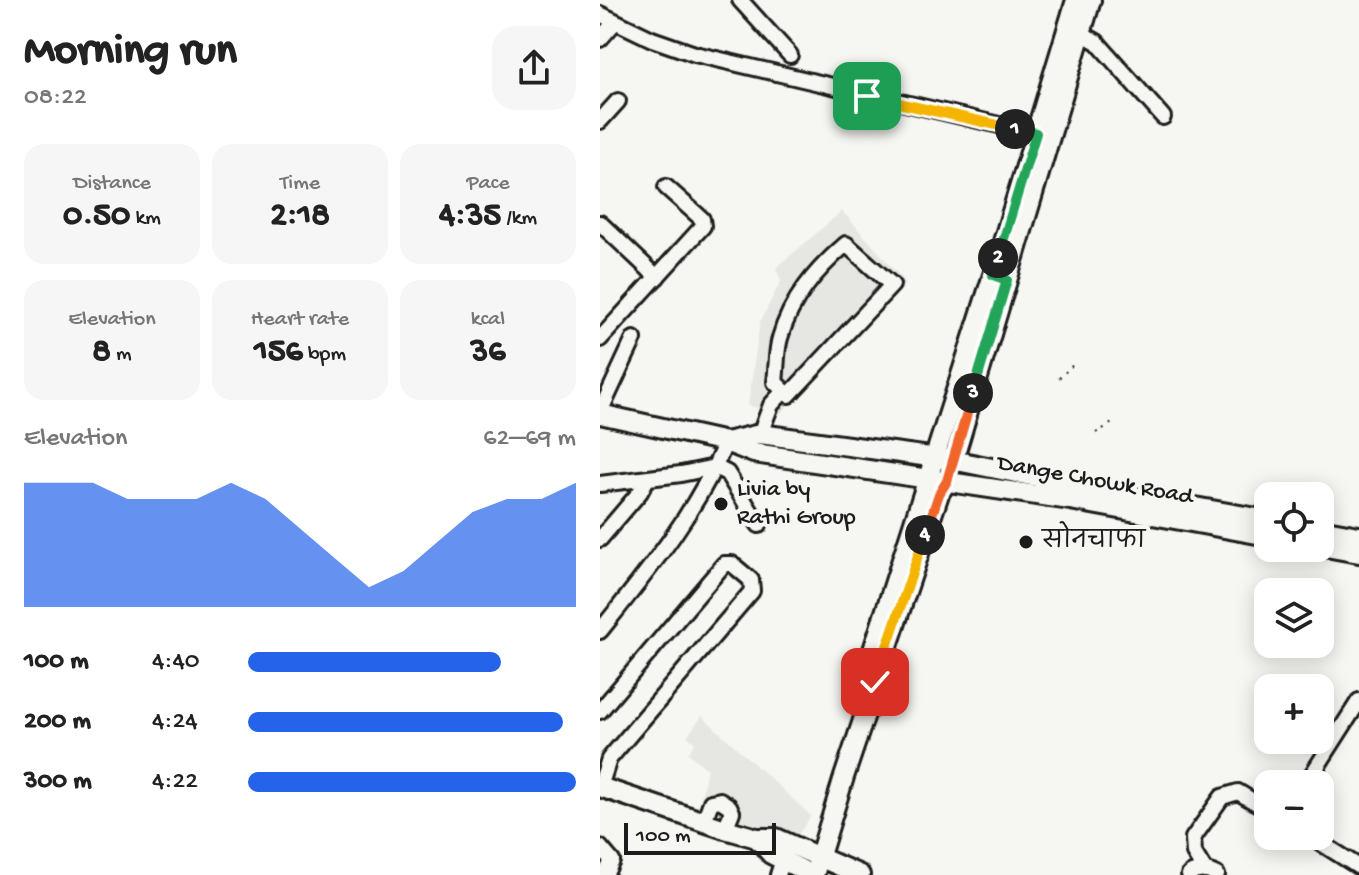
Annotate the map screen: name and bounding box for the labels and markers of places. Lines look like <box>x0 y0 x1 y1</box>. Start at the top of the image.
pin <box>833 62 901 130</box>
pin: 1 <box>995 109 1035 149</box>
pin: 2 <box>978 238 1018 278</box>
pin: 3 <box>953 373 993 413</box>
place label: Livia by Rathi Group <box>737 476 856 533</box>
marker: Livia by Rathi Group <box>712 495 730 513</box>
pin: 4 <box>905 515 945 555</box>
place label: सोनचाफा <box>1040 521 1147 557</box>
marker: सोनचाफा <box>1017 533 1035 551</box>
pin <box>841 648 909 716</box>

